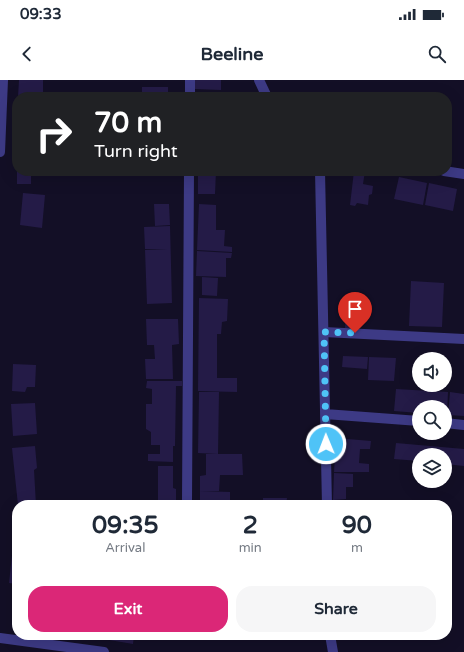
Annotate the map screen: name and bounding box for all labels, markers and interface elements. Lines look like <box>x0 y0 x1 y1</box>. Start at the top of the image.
text: 09:33 <box>20 5 62 23</box>
icon: back <box>16 43 38 65</box>
text: Beeline <box>201 43 263 65</box>
icon: search <box>426 43 448 65</box>
text: 70 m <box>94 106 162 140</box>
icon: right <box>28 108 80 160</box>
text: Turn right <box>94 140 178 162</box>
pin <box>338 292 372 333</box>
icon: arrive <box>344 298 366 320</box>
map controls <box>412 352 452 488</box>
button: sound <box>412 352 452 392</box>
button: search <box>412 400 452 440</box>
position arrow <box>305 423 347 465</box>
button: layers <box>412 448 452 488</box>
text: 09:35 <box>92 511 159 540</box>
text: 2 <box>243 511 258 540</box>
text: 90 <box>342 511 372 540</box>
text: Arrival <box>105 540 145 556</box>
text: min <box>239 540 262 556</box>
text: m <box>351 540 363 556</box>
button: Exit <box>28 586 228 632</box>
button: Share <box>236 586 436 632</box>

